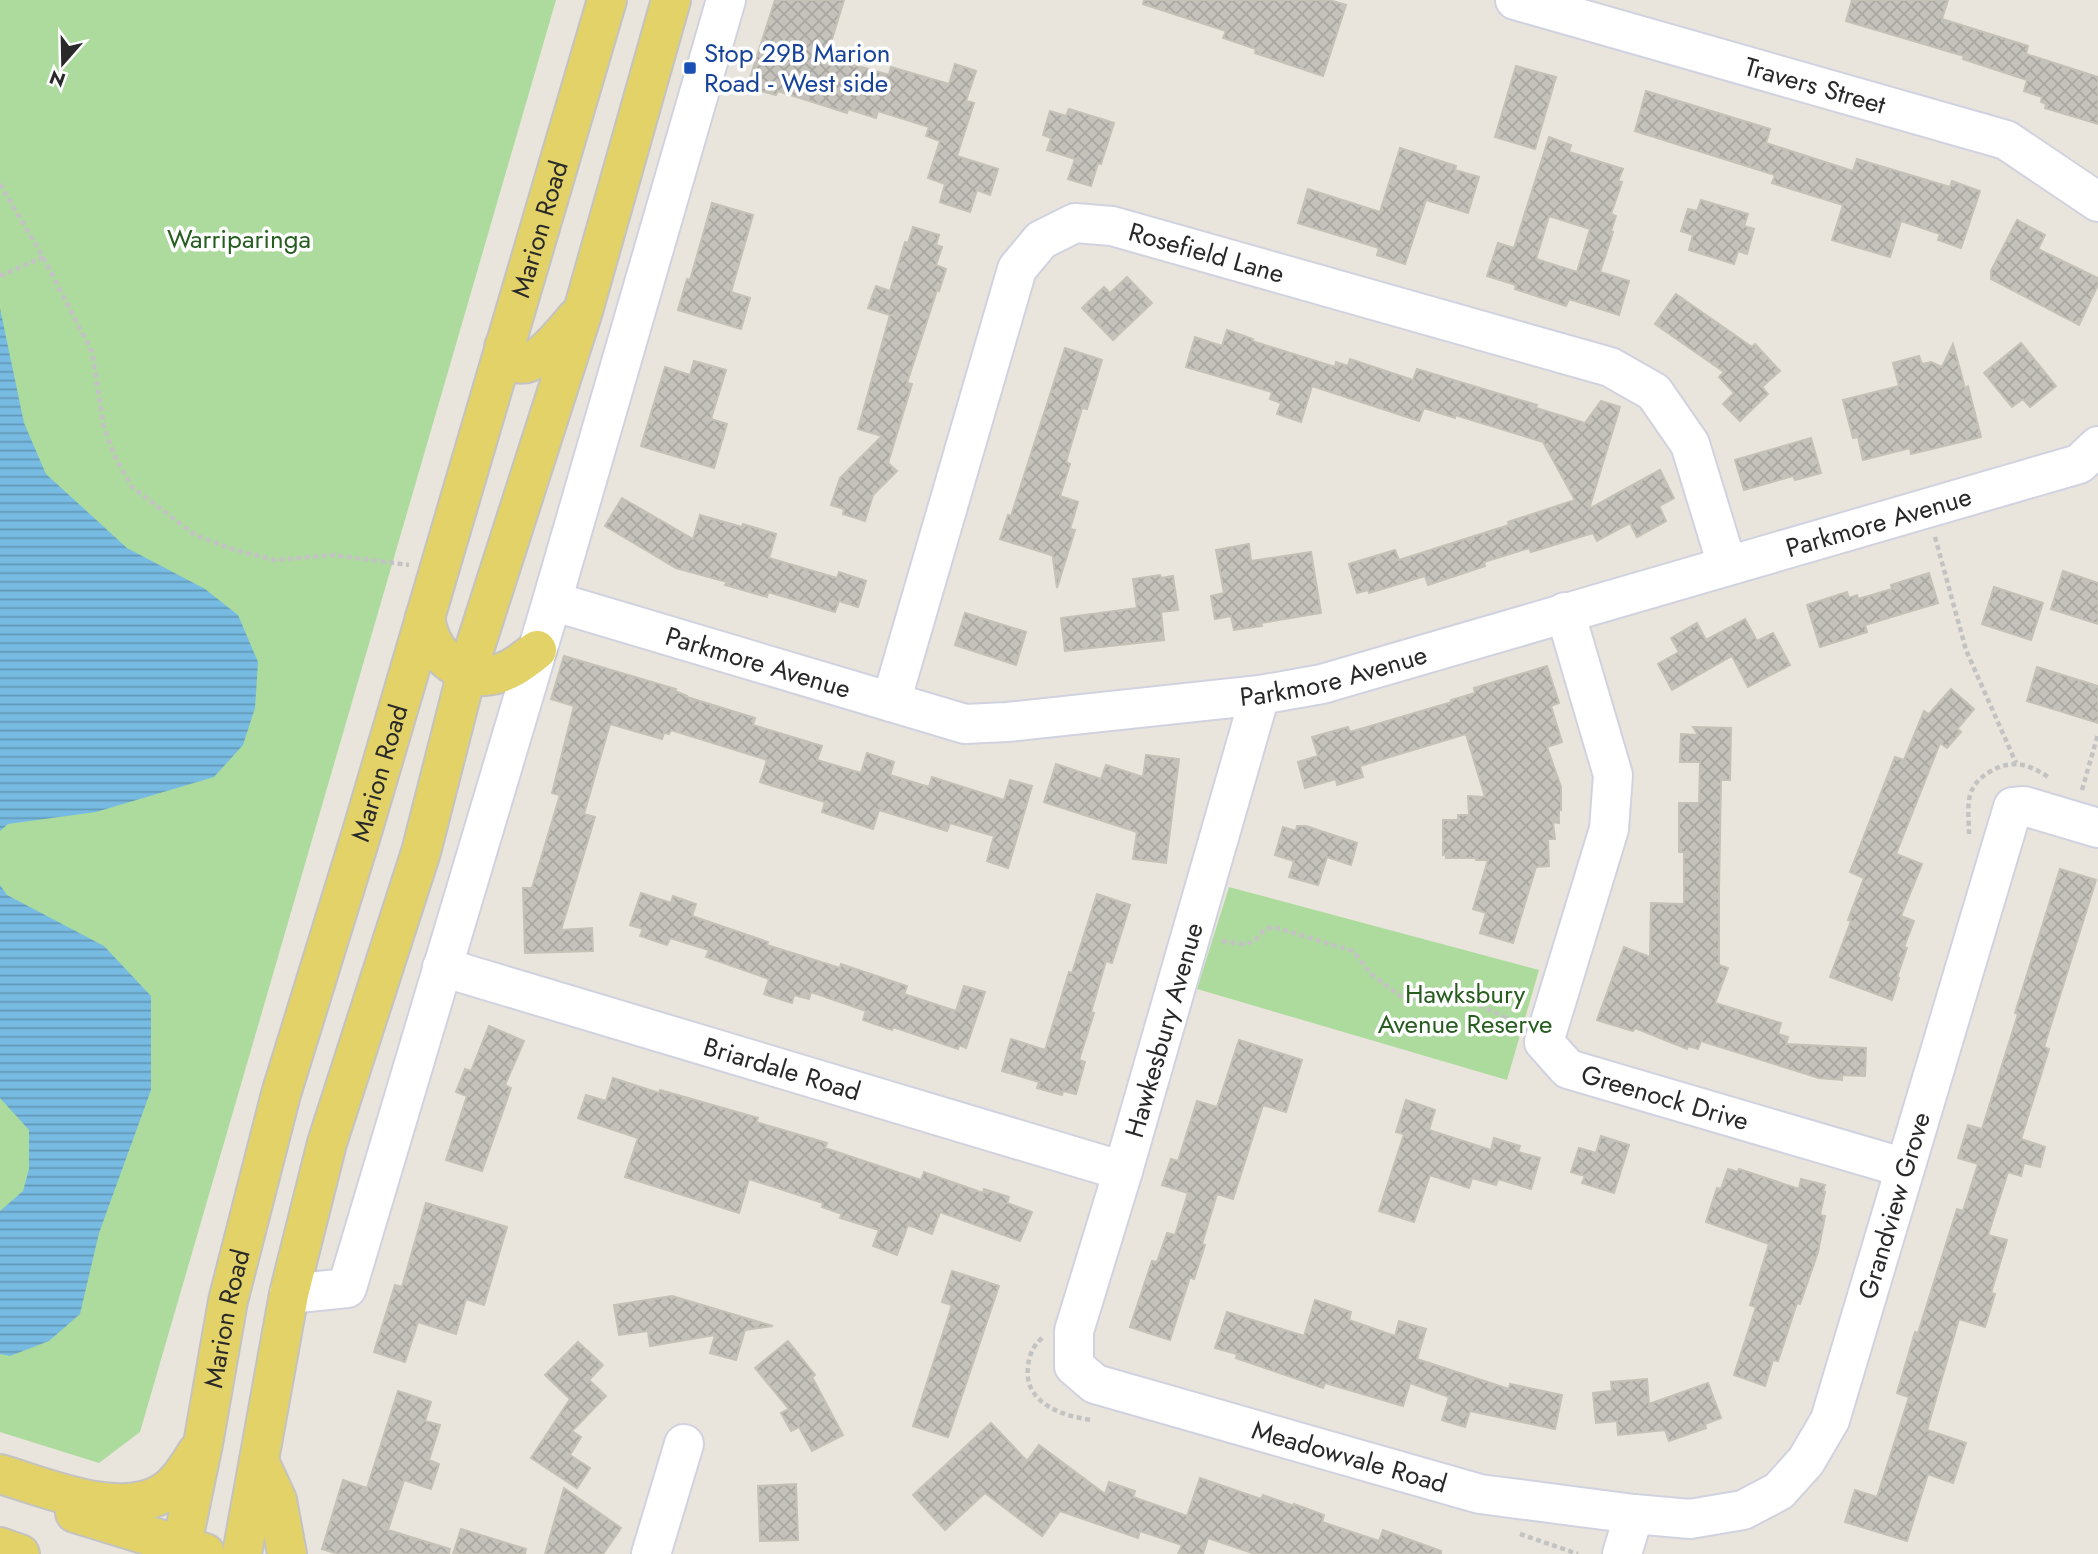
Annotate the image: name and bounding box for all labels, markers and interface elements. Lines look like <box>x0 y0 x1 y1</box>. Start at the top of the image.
north arrow <box>28 28 98 98</box>
place label: Stop 29B Marion Road - West side <box>704 34 890 102</box>
street label: Travers Street <box>1740 47 1891 124</box>
marker: Stop 29B Marion Road - West side <box>682 60 698 76</box>
text: N <box>46 63 69 94</box>
street label: Marion Road <box>501 156 578 302</box>
street label: Rosefield Lane <box>1124 213 1289 293</box>
park label: Warriparinga <box>167 220 311 258</box>
street label: Parkmore Avenue <box>1781 477 1976 567</box>
street label: Parkmore Avenue <box>661 617 855 708</box>
street label: Parkmore Avenue <box>1238 635 1431 716</box>
street label: Marion Road <box>341 700 418 846</box>
street label: Hawkesbury Avenue <box>1115 918 1213 1142</box>
park label: Hawksbury Avenue Reserve <box>1378 975 1552 1043</box>
street label: Briardale Road <box>699 1027 865 1110</box>
street label: Greenock Drive <box>1577 1055 1753 1140</box>
street label: Grandview Grove <box>1848 1107 1940 1304</box>
street label: Marion Road <box>194 1245 260 1391</box>
street label: Meadowvale Road <box>1247 1411 1452 1503</box>

